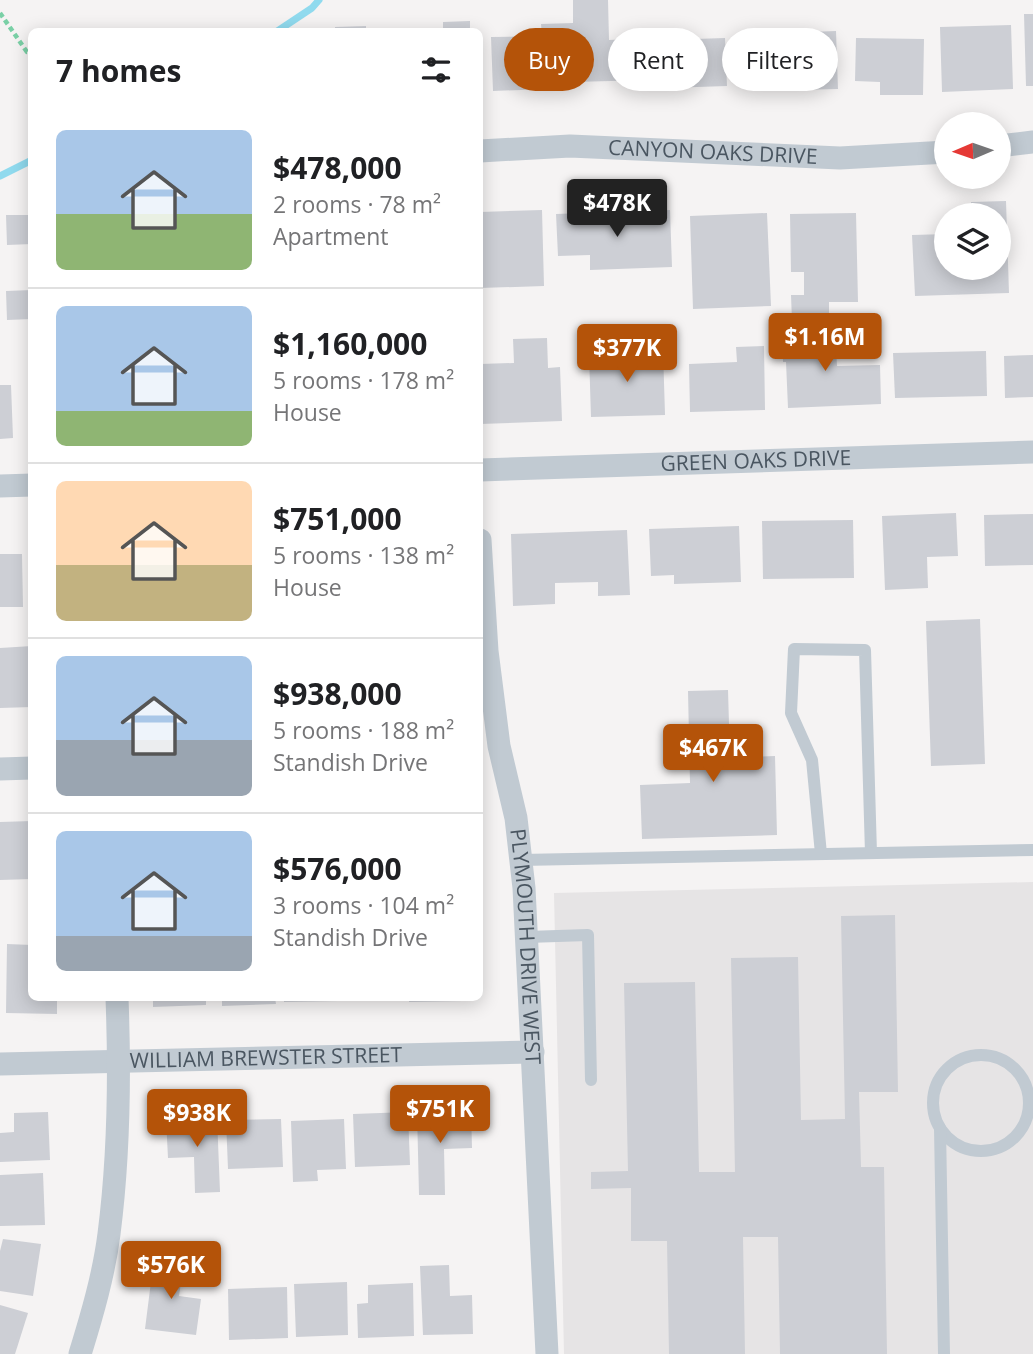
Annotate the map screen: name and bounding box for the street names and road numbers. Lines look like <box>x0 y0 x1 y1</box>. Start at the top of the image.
street label: CANYON OAKS DRIVE <box>608 133 818 170</box>
street label: GREEN OAKS DRIVE <box>660 443 852 477</box>
street label: PLYMOUTH DRIVE WEST <box>504 827 548 1066</box>
street label: WILLIAM BREWSTER STREET <box>129 1040 403 1074</box>

